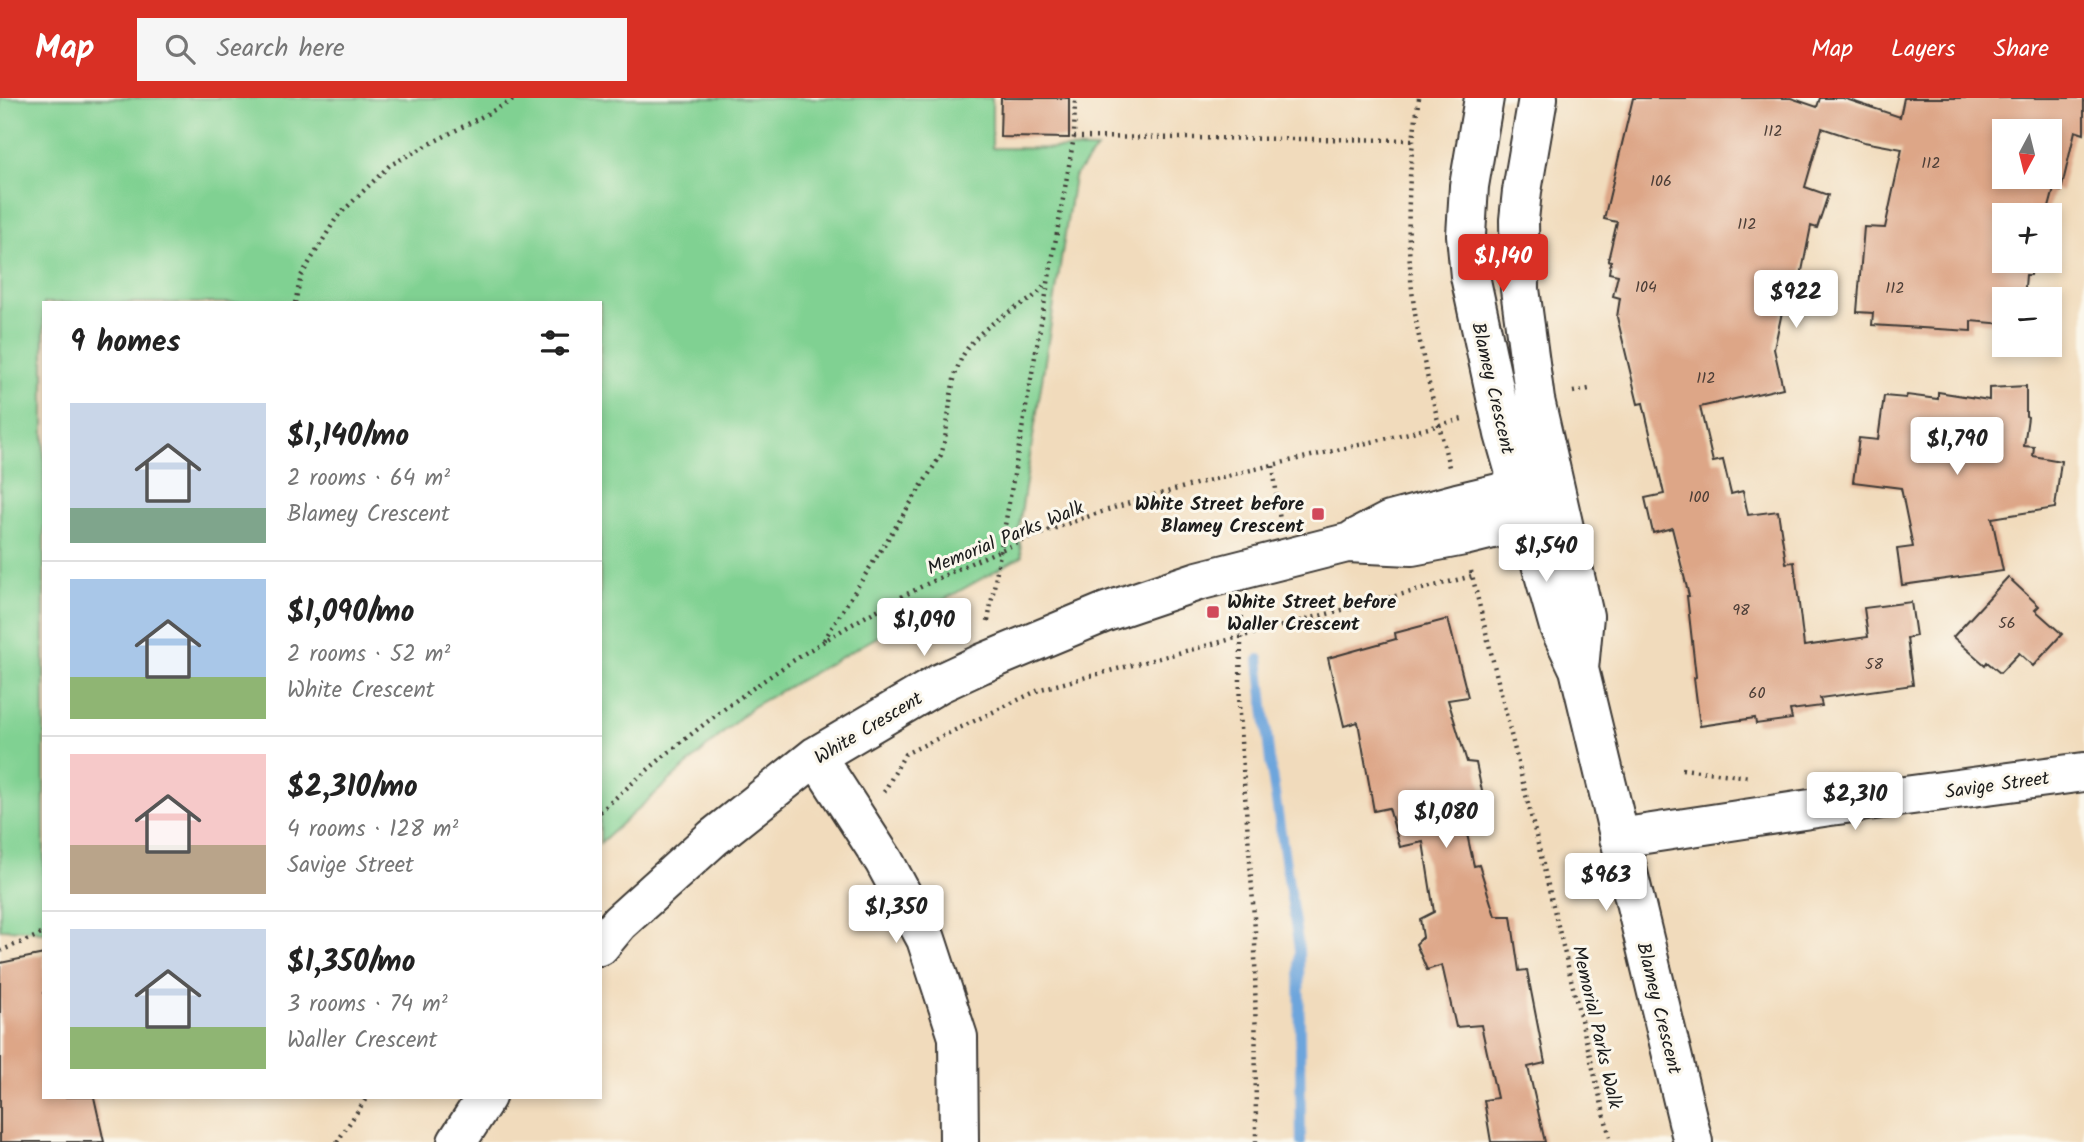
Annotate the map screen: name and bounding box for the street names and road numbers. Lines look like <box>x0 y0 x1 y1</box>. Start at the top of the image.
street label: Blamey Crescent <box>1462 319 1522 458</box>
street label: Memorial Parks Walk <box>923 494 1089 584</box>
street label: White Crescent <box>809 684 930 773</box>
street label: Savige Street <box>1943 764 2052 808</box>
street label: Blamey Crescent <box>1627 940 1689 1078</box>
street label: Memorial Parks Walk <box>1563 943 1629 1112</box>

